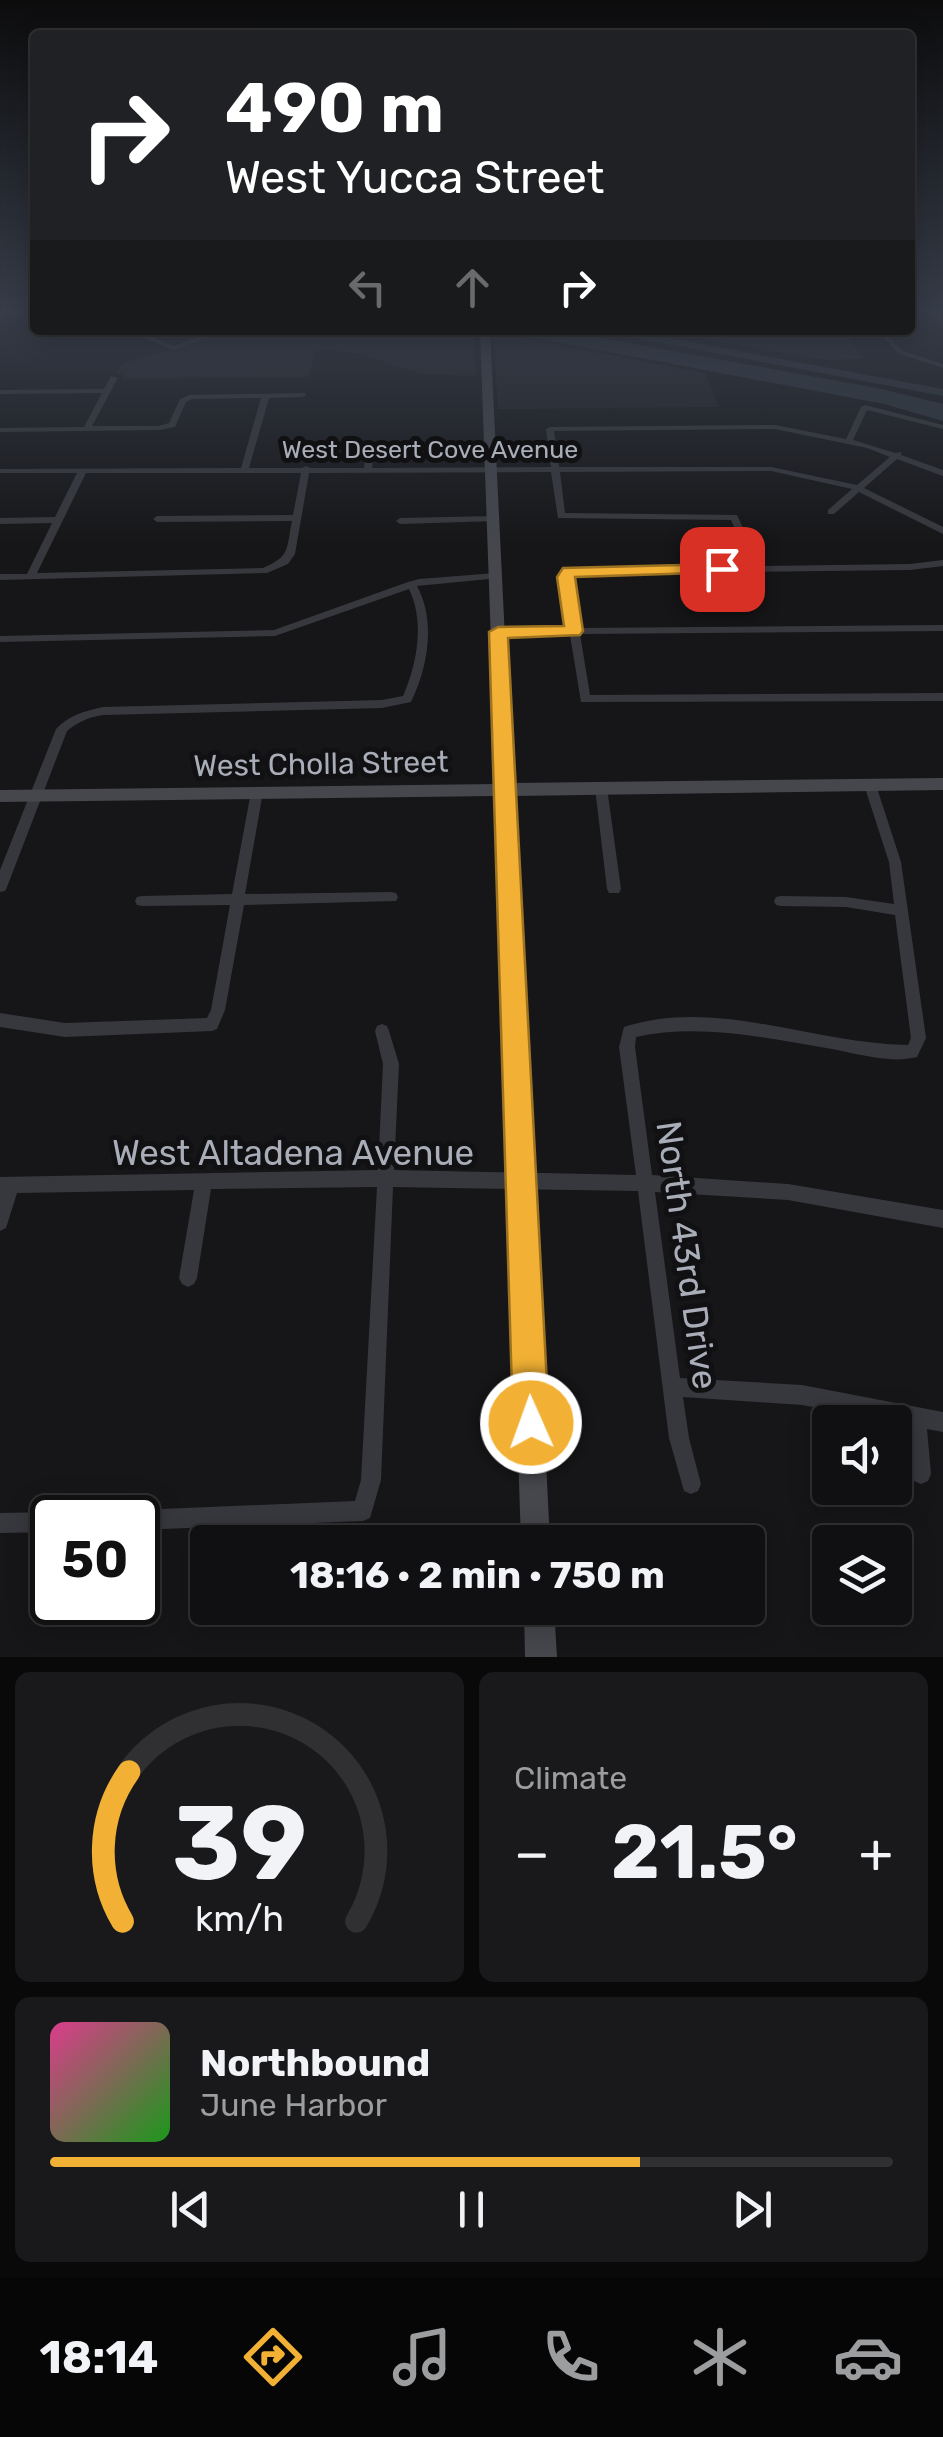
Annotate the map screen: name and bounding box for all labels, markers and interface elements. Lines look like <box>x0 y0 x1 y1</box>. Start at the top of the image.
text: 490 m <box>225 67 444 150</box>
icon: right <box>60 70 190 200</box>
text: West Yucca Street <box>225 151 604 204</box>
icon: left <box>340 260 395 315</box>
icon: ahead <box>445 260 500 315</box>
icon: right <box>550 260 605 315</box>
street label: West Desert Cove Avenue <box>282 435 578 464</box>
pin <box>680 527 765 612</box>
icon: arrive <box>695 542 750 597</box>
street label: West Cholla Street <box>193 744 449 784</box>
street label: North 43rd Drive <box>647 1118 727 1392</box>
street label: West Altadena Avenue <box>112 1132 474 1174</box>
position arrow <box>479 1371 583 1475</box>
map controls <box>812 1405 912 1625</box>
button: sound <box>812 1405 912 1505</box>
speed limit sign: 50 <box>30 1495 160 1625</box>
button: layers <box>812 1525 912 1625</box>
text: 18:16 · 2 min · 750 m <box>290 1552 665 1598</box>
text: Climate <box>514 1759 627 1797</box>
text: 39 <box>172 1782 307 1905</box>
text: 21.5° <box>611 1808 798 1897</box>
text: − <box>514 1821 550 1886</box>
text: + <box>859 1821 893 1886</box>
text: km/h <box>195 1898 284 1940</box>
text: Northbound <box>200 2040 430 2086</box>
text: June Harbor <box>200 2086 387 2124</box>
icon: previous <box>163 2182 218 2237</box>
icon: pause <box>444 2182 499 2237</box>
icon: next <box>725 2182 780 2237</box>
icon: directions <box>238 2322 308 2392</box>
icon: music <box>387 2322 457 2392</box>
icon: phone <box>536 2322 606 2392</box>
icon: climate <box>685 2322 755 2392</box>
icon: car <box>833 2322 903 2392</box>
text: 18:14 <box>39 2331 159 2384</box>

